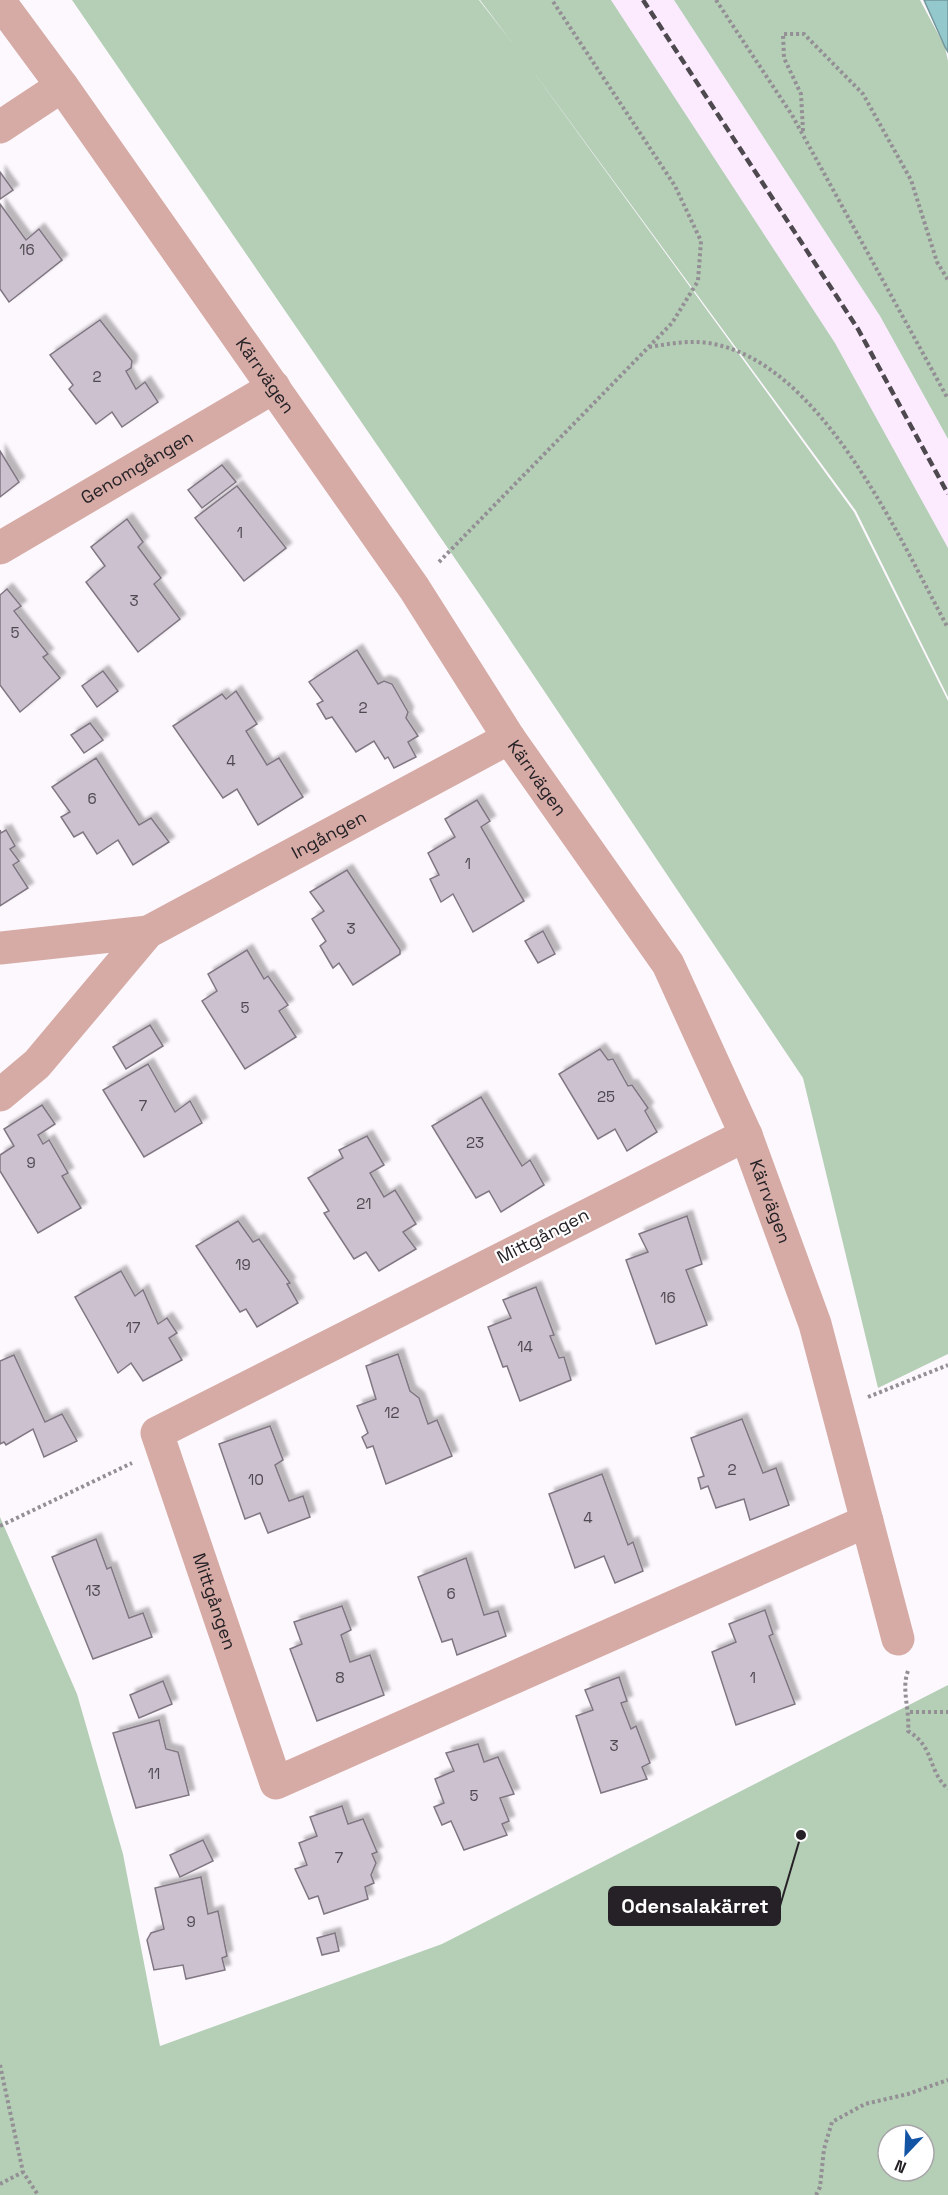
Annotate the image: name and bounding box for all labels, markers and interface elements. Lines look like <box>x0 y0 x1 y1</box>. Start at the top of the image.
house number: 16 <box>19 240 35 259</box>
street label: Kärrvägen <box>231 333 300 418</box>
house number: 2 <box>92 367 102 386</box>
street label: Genomgången <box>77 425 197 509</box>
house number: 1 <box>237 523 243 542</box>
house number: 3 <box>129 591 139 610</box>
house number: 5 <box>11 623 20 642</box>
house number: 2 <box>358 698 368 717</box>
street label: Kärrvägen <box>503 735 572 820</box>
house number: 4 <box>226 751 236 770</box>
house number: 6 <box>87 789 97 808</box>
street label: Ingången <box>287 805 370 864</box>
house number: 1 <box>465 854 471 873</box>
house number: 3 <box>346 919 356 938</box>
house number: 5 <box>241 998 250 1017</box>
house number: 25 <box>597 1087 615 1106</box>
house number: 7 <box>139 1096 147 1115</box>
house number: 23 <box>466 1133 484 1152</box>
house number: 9 <box>26 1153 36 1172</box>
street label: Kärrvägen <box>745 1156 797 1246</box>
house number: 21 <box>356 1194 372 1213</box>
street label: Mittgången <box>493 1203 593 1269</box>
house number: 19 <box>235 1255 251 1274</box>
house number: 16 <box>660 1288 676 1307</box>
house number: 17 <box>126 1318 140 1337</box>
house number: 14 <box>517 1337 533 1356</box>
house number: 12 <box>384 1403 400 1422</box>
house number: 2 <box>727 1460 737 1479</box>
house number: 10 <box>248 1470 264 1489</box>
house number: 4 <box>583 1508 593 1527</box>
street label: Mittgången <box>188 1550 242 1652</box>
house number: 13 <box>85 1581 101 1600</box>
house number: 6 <box>446 1584 456 1603</box>
house number: 8 <box>335 1668 345 1687</box>
house number: 1 <box>750 1668 756 1687</box>
house number: 3 <box>609 1736 619 1755</box>
house number: 11 <box>148 1764 160 1783</box>
house number: 5 <box>470 1786 479 1805</box>
house number: 7 <box>335 1848 343 1867</box>
callout: Odensalakärret <box>609 1887 780 1925</box>
text: Odensalakärret <box>621 1893 769 1919</box>
house number: 9 <box>186 1912 196 1931</box>
north arrow <box>876 2123 936 2183</box>
text: N <box>891 2155 909 2178</box>

